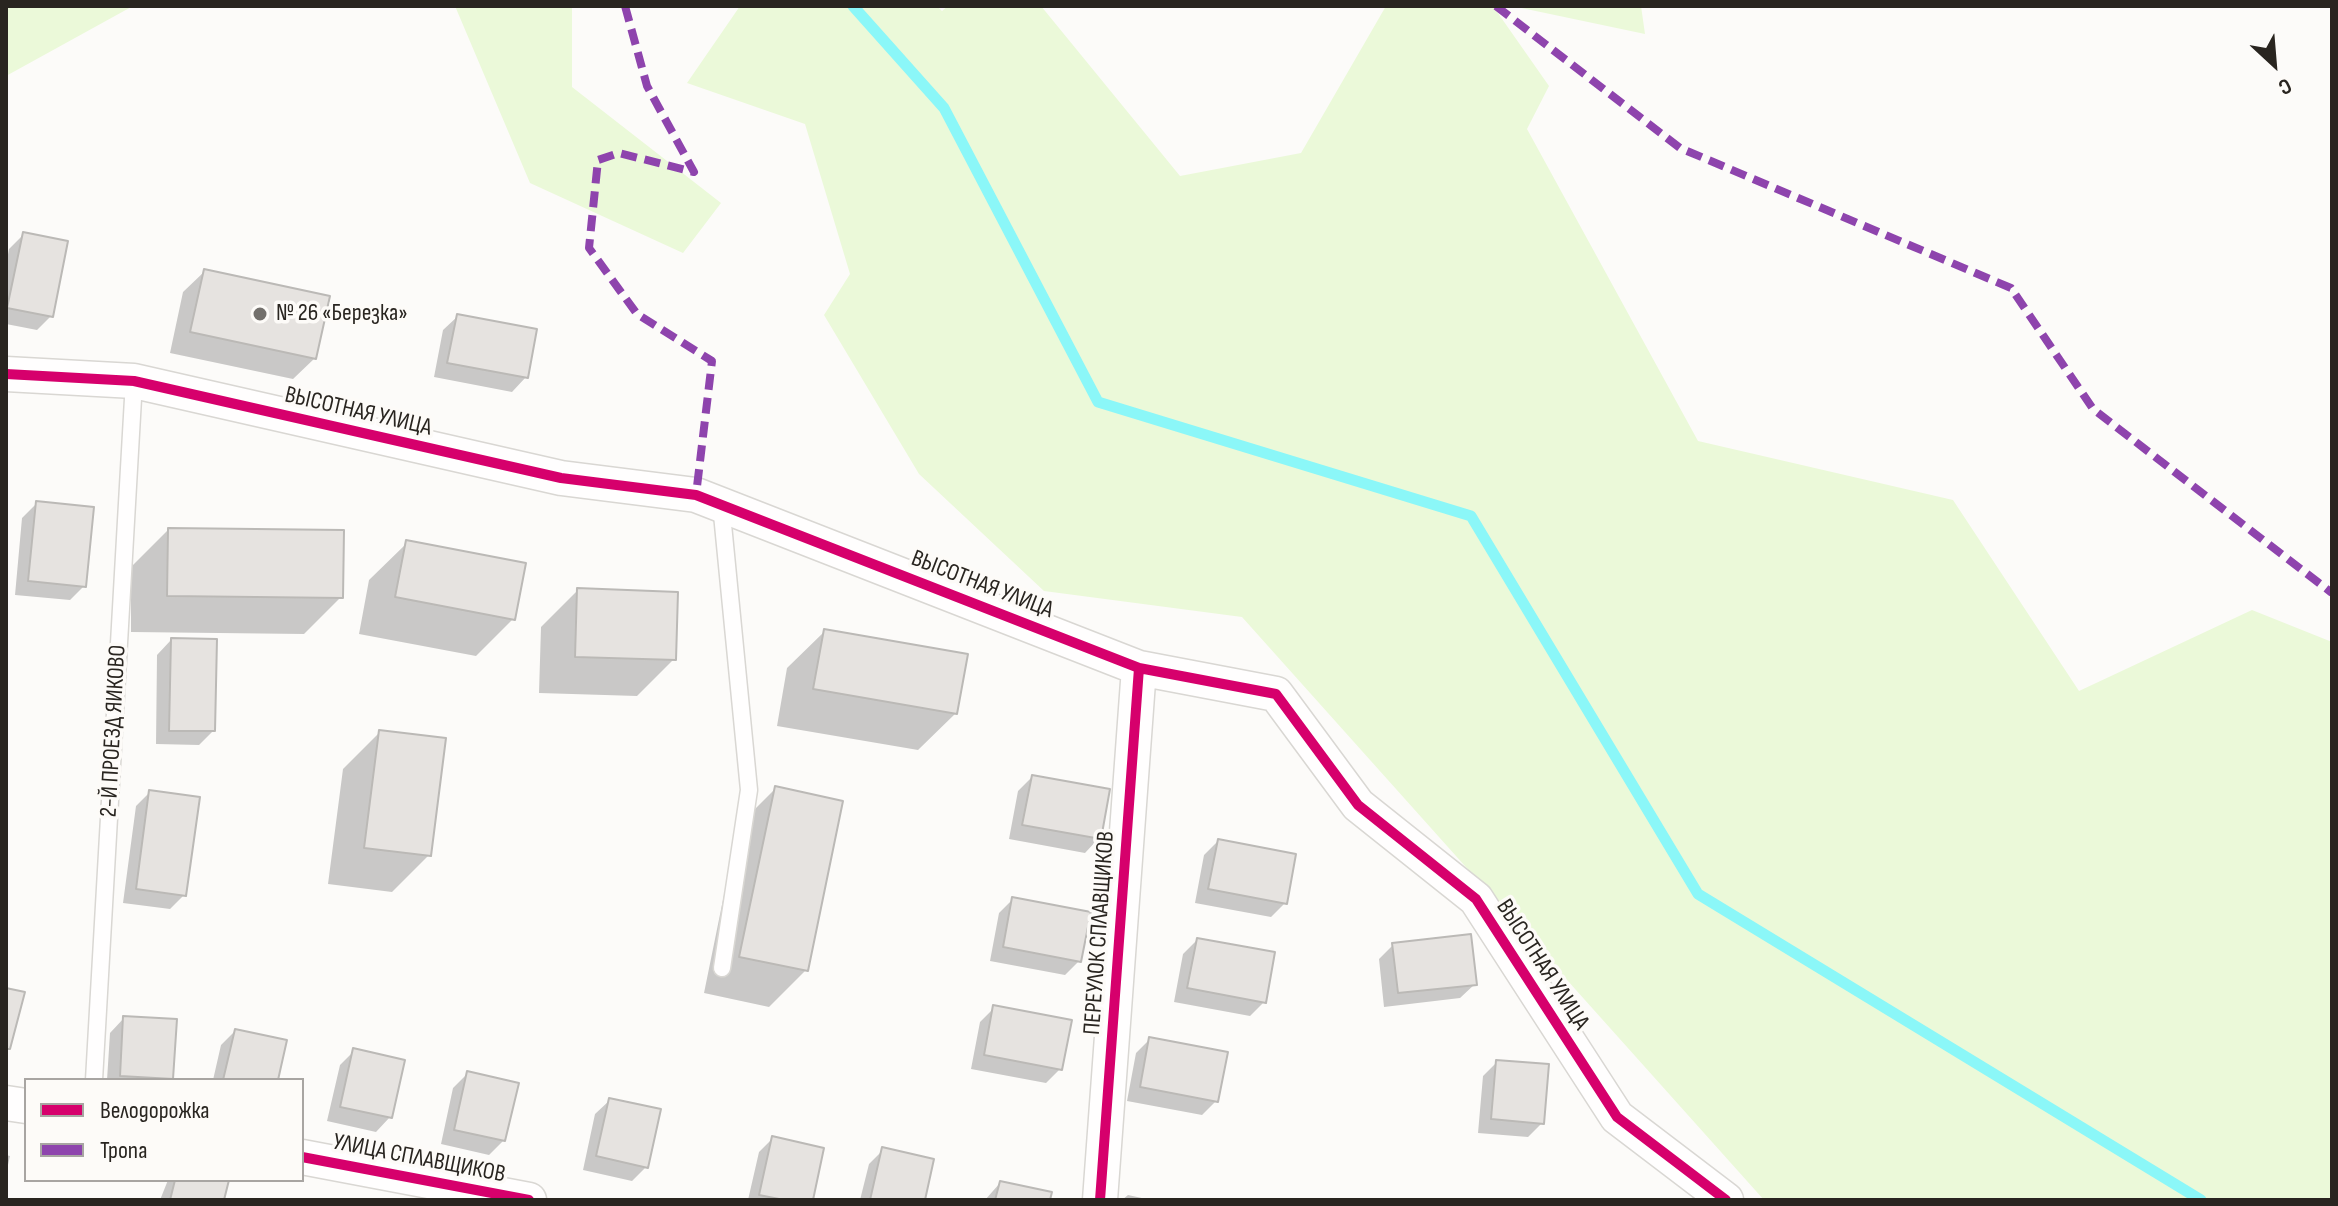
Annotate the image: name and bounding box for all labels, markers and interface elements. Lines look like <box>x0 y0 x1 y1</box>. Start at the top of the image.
north arrow <box>2234 24 2314 104</box>
text: С <box>2274 71 2296 101</box>
place label: № 26 «Березка» <box>276 300 408 328</box>
marker: № 26 «Березка» <box>251 305 269 323</box>
street label: ВЫСОТНАЯ УЛИЦА <box>282 381 434 443</box>
street label: ВЫСОТНАЯ УЛИЦА <box>907 545 1057 625</box>
street label: 2-Й ПРОЕЗД ЯИКОВО <box>95 644 133 818</box>
street label: ПЕРЕУЛОК СПЛАВЩИКОВ <box>1079 830 1121 1036</box>
street label: ВЫСОТНАЯ УЛИЦА <box>1489 894 1595 1036</box>
legend <box>24 1078 304 1182</box>
text: Велодорожка <box>100 1096 210 1125</box>
street label: УЛИЦА СПЛАВЩИКОВ <box>330 1128 508 1190</box>
text: Тропа <box>100 1136 147 1165</box>

